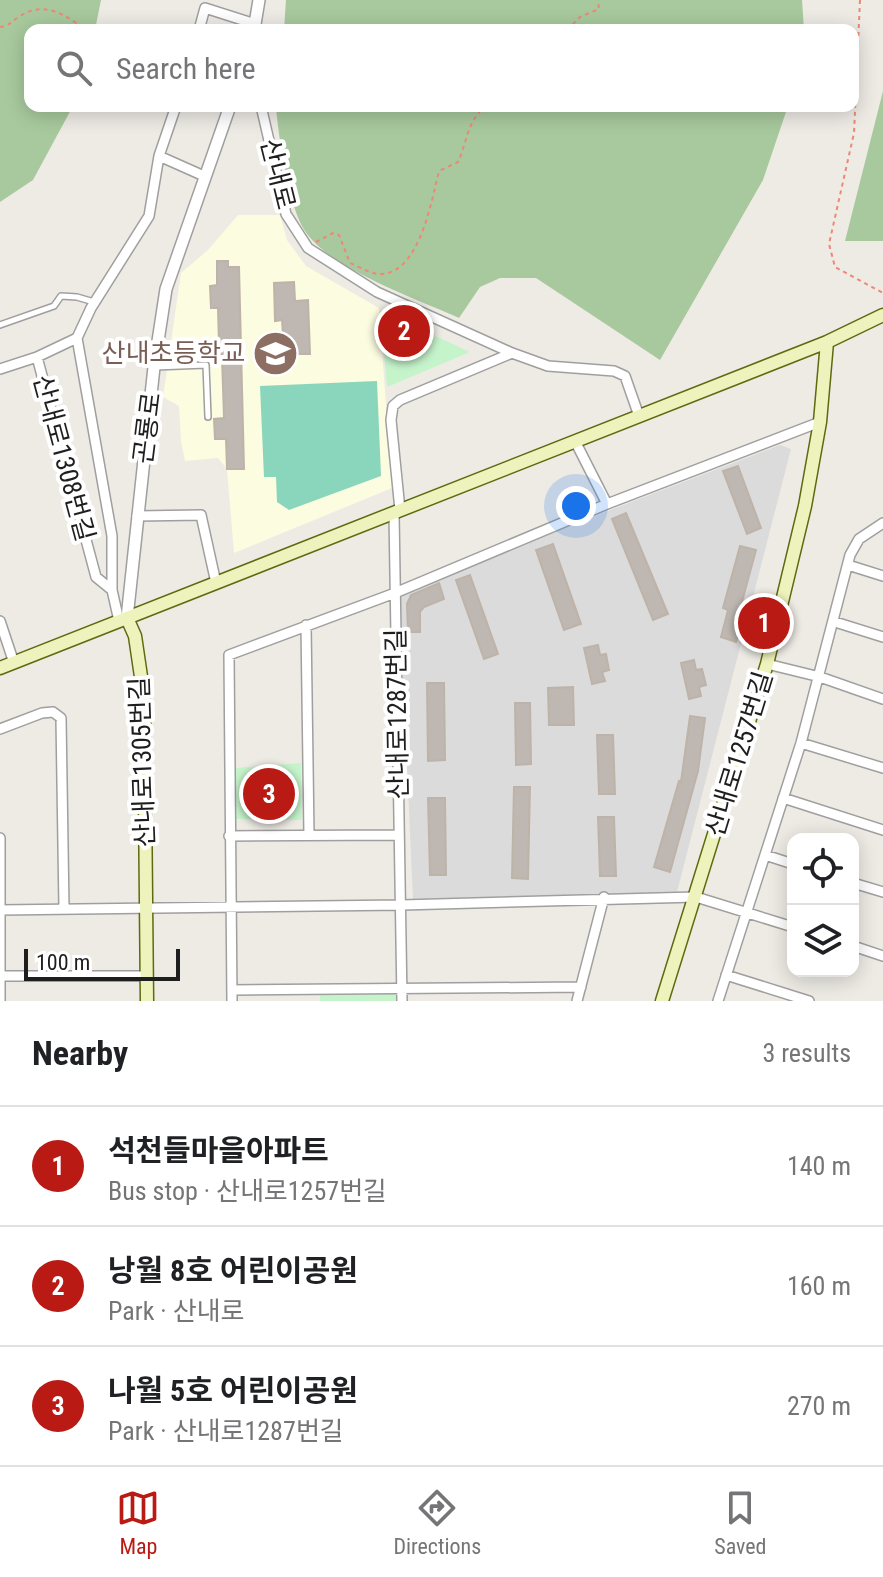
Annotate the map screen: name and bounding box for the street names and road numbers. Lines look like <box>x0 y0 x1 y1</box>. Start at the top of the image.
street label: 산내로 <box>255 136 301 212</box>
street label: 산내로1308번길 <box>27 372 101 544</box>
street label: 곤룡로 <box>128 391 166 465</box>
street label: 산내로1287번길 <box>381 628 413 800</box>
street label: 산내로1257번길 <box>700 668 778 840</box>
street label: 산내로1305번길 <box>124 676 160 848</box>

